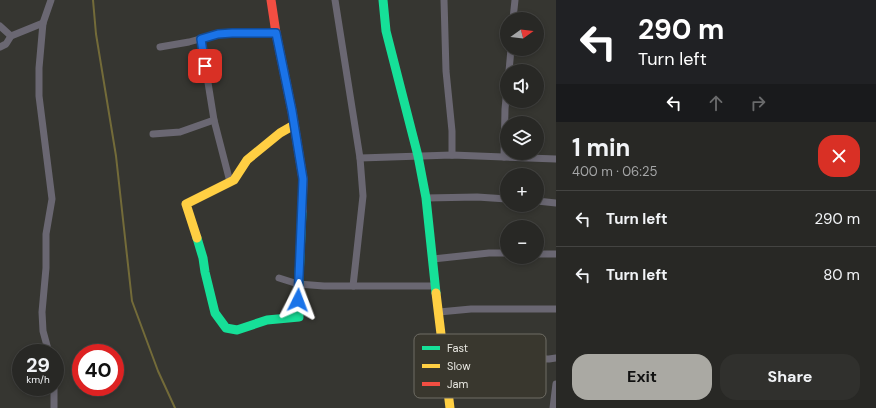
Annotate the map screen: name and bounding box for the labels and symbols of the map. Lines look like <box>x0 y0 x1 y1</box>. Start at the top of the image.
north arrow <box>500 12 544 56</box>
pin <box>188 49 222 83</box>
position arrow <box>277 279 319 321</box>
legend <box>414 334 546 398</box>
text: Fast <box>447 341 468 355</box>
speed limit sign: 40 <box>72 344 124 396</box>
text: Slow <box>447 359 471 373</box>
text: Jam <box>447 377 468 391</box>

